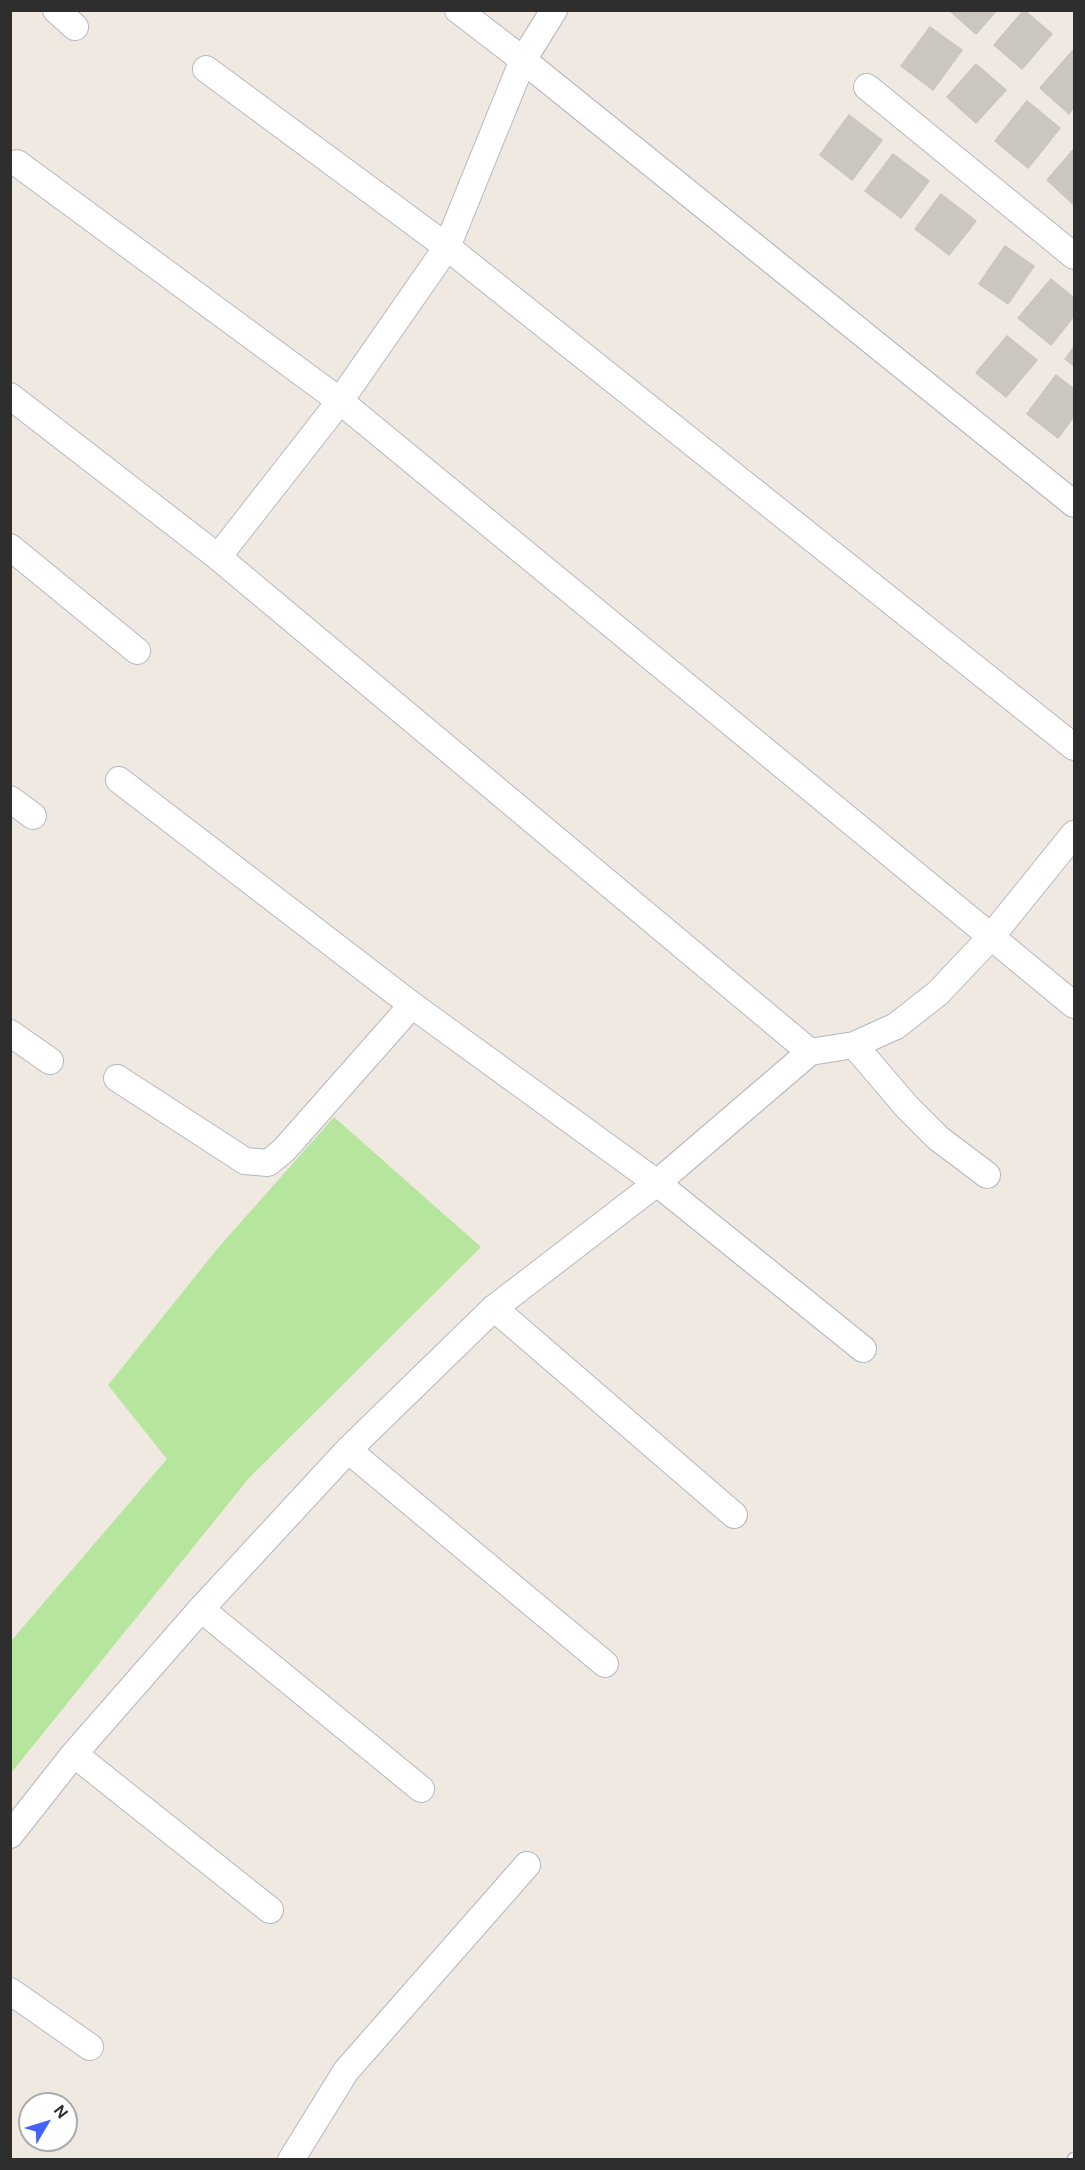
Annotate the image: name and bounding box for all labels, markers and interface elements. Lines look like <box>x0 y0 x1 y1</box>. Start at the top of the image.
north arrow <box>18 2092 78 2152</box>
text: N <box>49 2101 73 2123</box>

